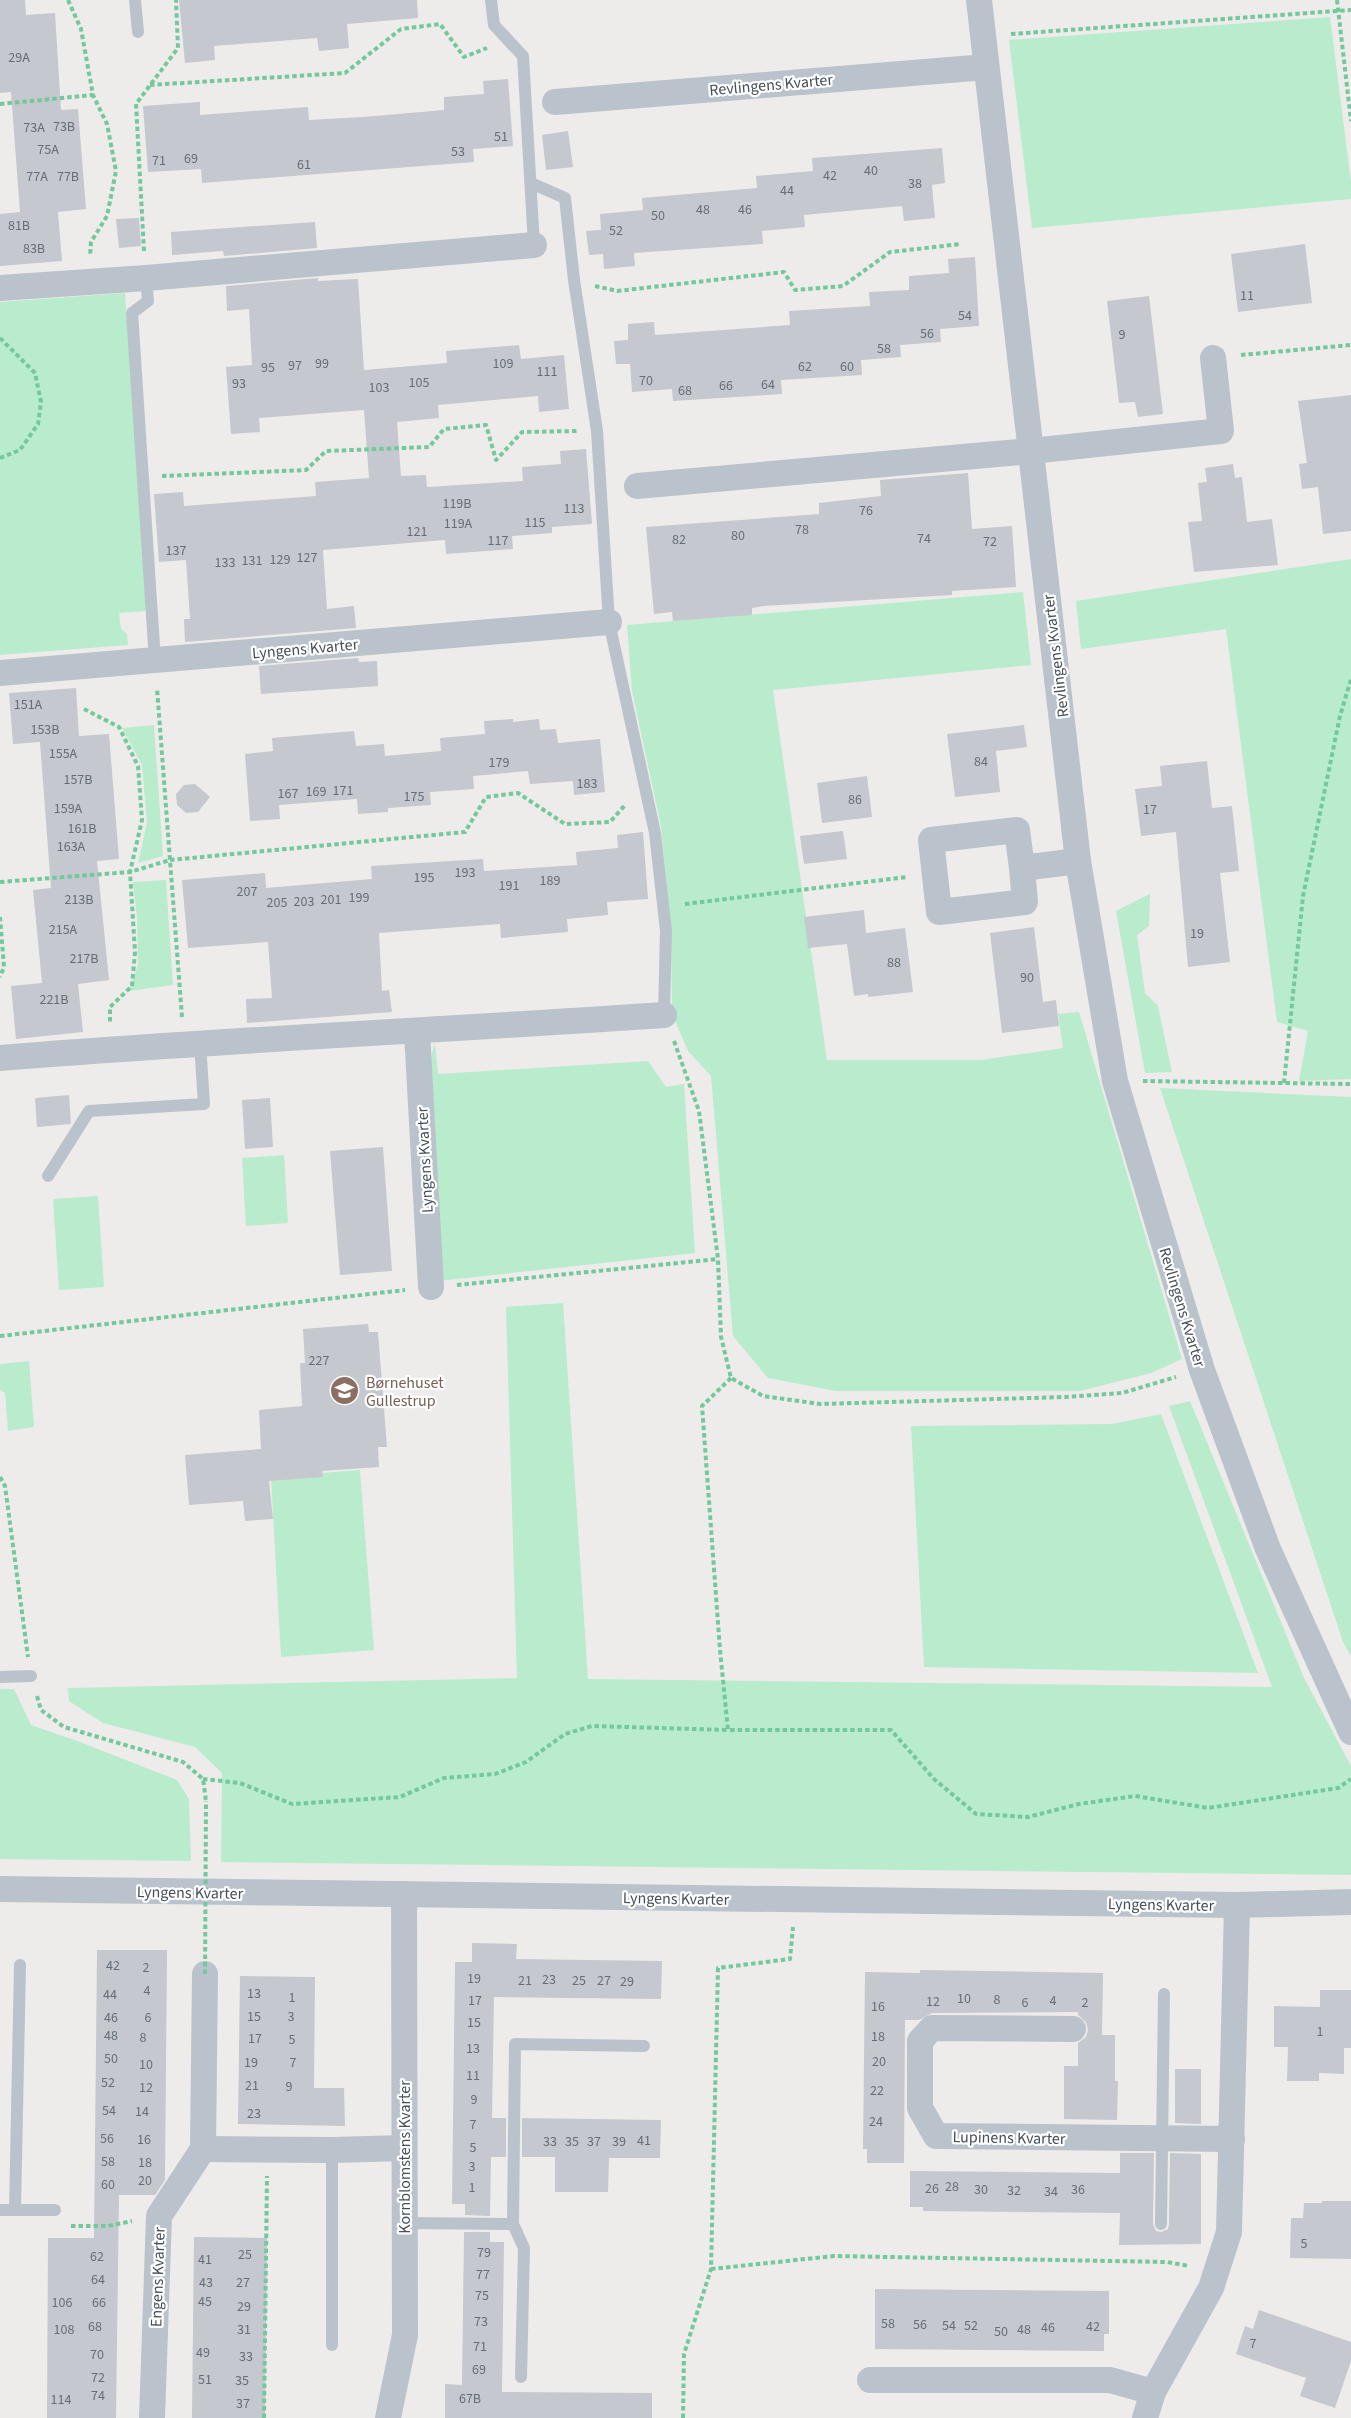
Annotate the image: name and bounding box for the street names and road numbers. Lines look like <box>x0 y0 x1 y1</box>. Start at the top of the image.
street label: Revlingens Kvarter <box>708 69 834 101</box>
street label: Revlingens Kvarter <box>1037 593 1074 719</box>
street label: Lyngens Kvarter <box>251 633 359 665</box>
street label: Lyngens Kvarter <box>411 1106 439 1214</box>
street label: Revlingens Kvarter <box>1153 1245 1211 1370</box>
street label: Lyngens Kvarter <box>137 1881 244 1905</box>
street label: Lyngens Kvarter <box>623 1887 730 1911</box>
street label: Lyngens Kvarter <box>1108 1893 1215 1917</box>
street label: Kornblomstens Kvarter <box>394 2080 416 2234</box>
street label: Lupinens Kvarter <box>952 2126 1066 2150</box>
street label: Engens Kvarter <box>145 2226 171 2327</box>

